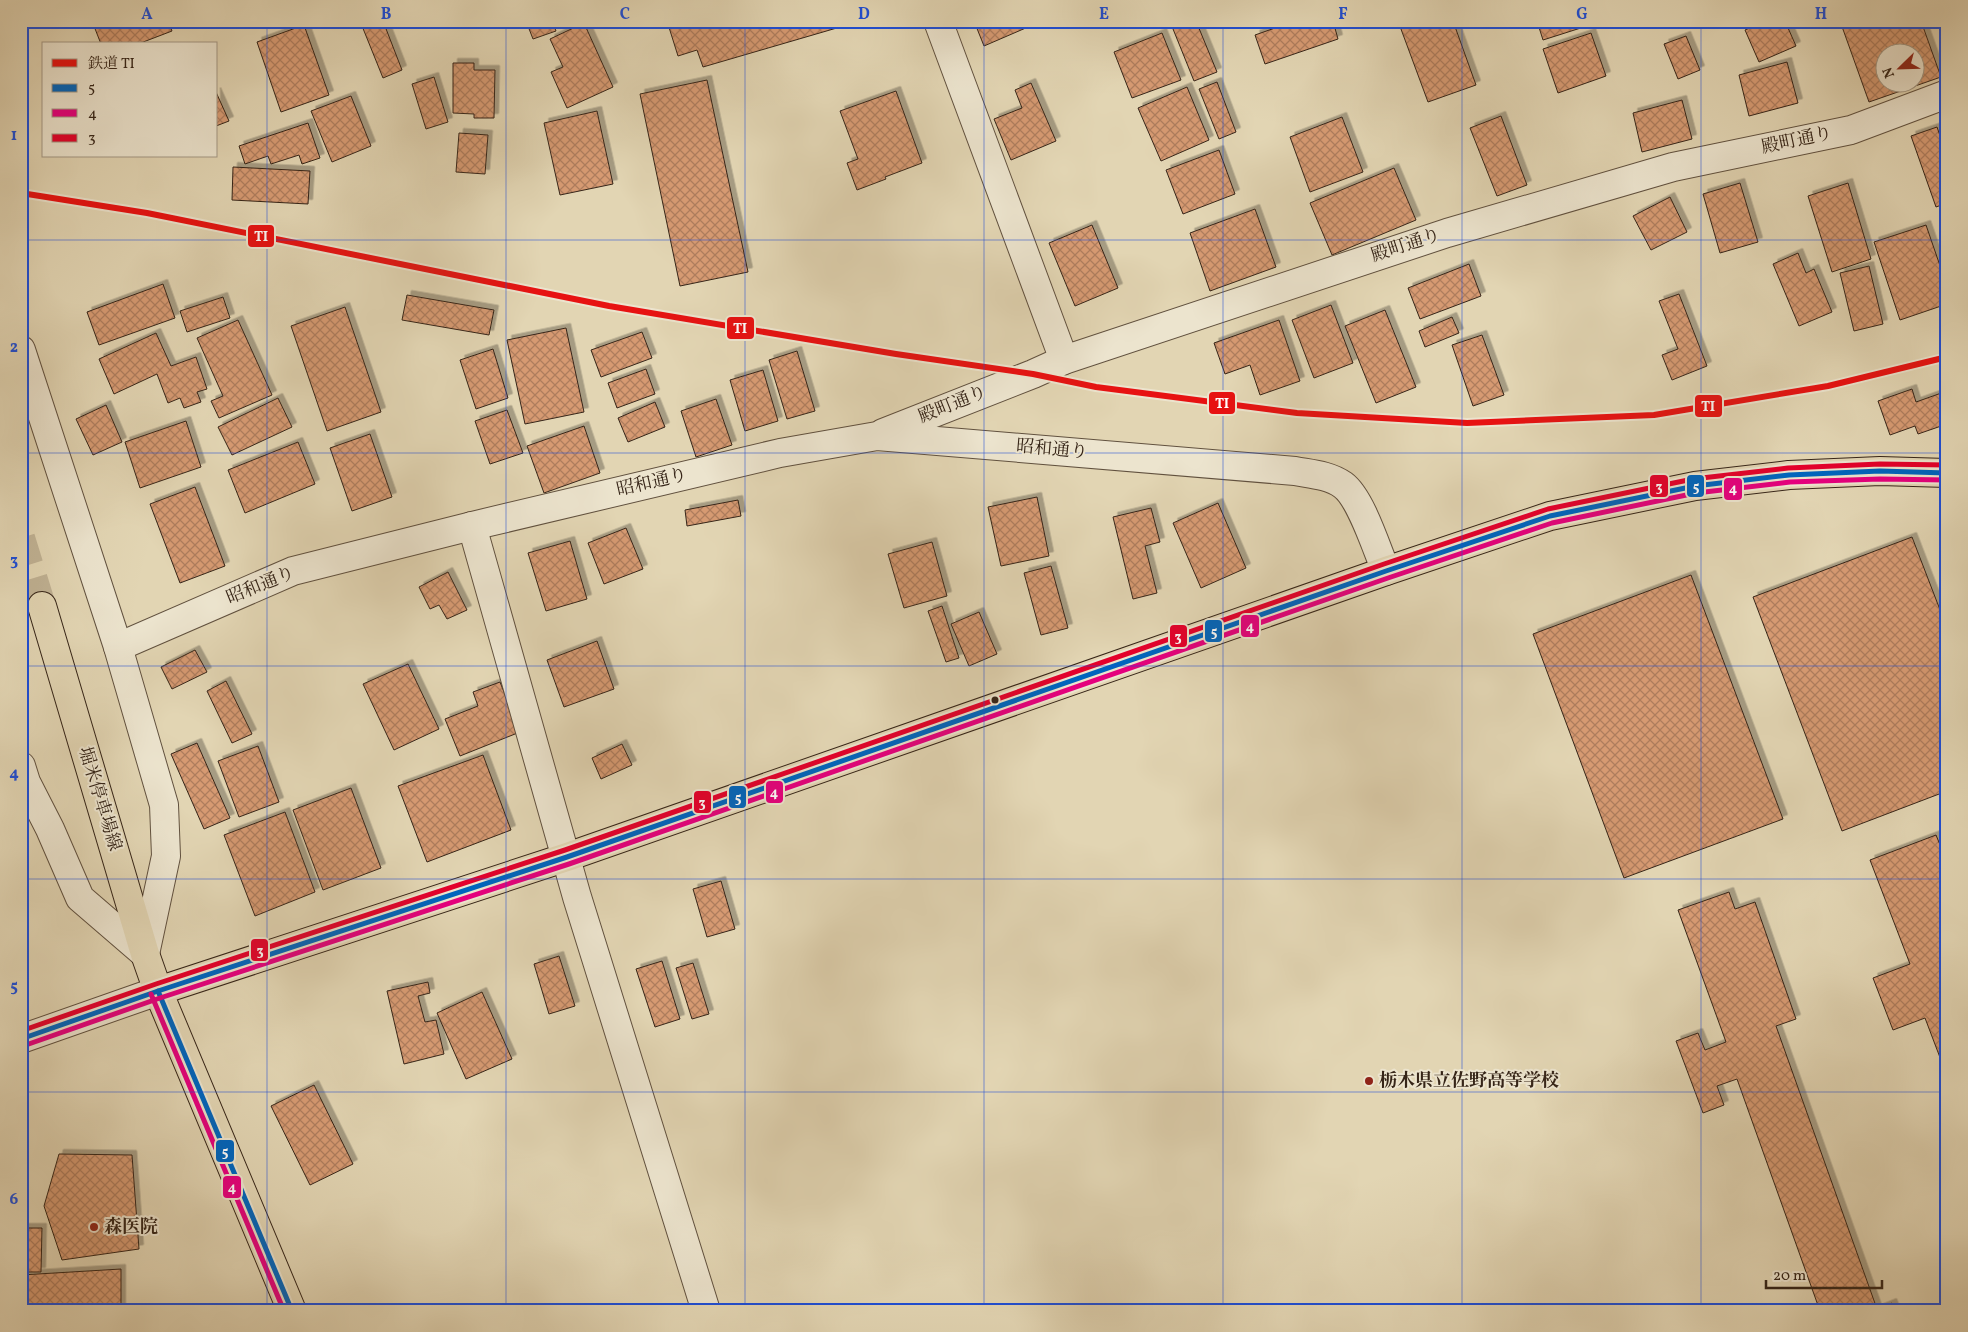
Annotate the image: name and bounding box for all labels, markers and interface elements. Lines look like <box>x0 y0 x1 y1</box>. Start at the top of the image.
text: A <box>141 4 153 26</box>
text: B <box>381 4 392 26</box>
text: C <box>620 4 630 26</box>
text: D <box>858 4 870 26</box>
text: E <box>1099 4 1109 26</box>
text: F <box>1338 4 1348 26</box>
text: G <box>1576 4 1588 26</box>
text: H <box>1815 4 1827 26</box>
legend <box>42 42 218 158</box>
north arrow <box>1876 42 1926 92</box>
text: 鉄道 TI <box>88 54 135 75</box>
text: N <box>1879 64 1900 81</box>
text: 5 <box>88 78 95 99</box>
text: 4 <box>88 104 97 125</box>
street label: 殿町通り <box>1759 121 1835 161</box>
text: 1 <box>11 125 17 147</box>
text: 3 <box>88 128 96 149</box>
street label: 殿町通り <box>1368 223 1444 269</box>
line badge: TI <box>247 224 275 248</box>
text: TI <box>254 228 268 247</box>
line badge: TI <box>726 316 755 340</box>
text: TI <box>733 320 747 339</box>
text: 2 <box>10 337 18 359</box>
street label: 殿町通り <box>915 380 991 430</box>
line badge: TI <box>1208 391 1236 415</box>
line badge: TI <box>1694 394 1723 418</box>
text: TI <box>1215 395 1229 414</box>
text: TI <box>1701 398 1715 417</box>
street label: 昭和通り <box>1015 434 1089 466</box>
street label: 昭和通り <box>614 463 690 503</box>
line badge: 3 <box>1649 474 1669 498</box>
line badge: 5 <box>1686 474 1705 498</box>
line badge: 4 <box>1723 477 1743 501</box>
text: 3 <box>1655 478 1663 497</box>
text: 5 <box>1693 478 1700 497</box>
text: 4 <box>1729 480 1738 499</box>
text: 3 <box>10 550 18 572</box>
street label: 昭和通り <box>223 561 299 611</box>
line badge: 4 <box>1240 614 1260 638</box>
text: 4 <box>1246 618 1255 637</box>
line badge: 5 <box>1204 619 1223 643</box>
text: 5 <box>1211 623 1218 642</box>
line badge: 3 <box>1169 624 1188 648</box>
text: 3 <box>1174 628 1182 647</box>
unlabelled marker <box>990 695 1000 705</box>
street label: 堀米停車場線 <box>71 744 127 854</box>
text: 4 <box>9 763 19 785</box>
line badge: 4 <box>765 780 784 804</box>
text: 4 <box>770 784 779 803</box>
line badge: 5 <box>728 785 747 809</box>
text: 5 <box>735 789 742 808</box>
line badge: 3 <box>693 790 712 814</box>
text: 3 <box>698 794 706 813</box>
line badge: 3 <box>250 938 269 962</box>
text: 3 <box>256 942 264 961</box>
text: 5 <box>10 976 18 998</box>
place label: 栃木県立佐野高等学校 <box>1379 1069 1559 1094</box>
marker: 栃木県立佐野高等学校 <box>1363 1075 1375 1087</box>
line badge: 5 <box>215 1139 235 1163</box>
text: 5 <box>222 1143 229 1162</box>
line badge: 4 <box>222 1175 242 1199</box>
text: 4 <box>228 1179 237 1198</box>
text: 6 <box>10 1189 19 1211</box>
place label: 森医院 <box>104 1215 158 1240</box>
marker: 森医院 <box>88 1221 100 1233</box>
scale bar <box>1766 1257 1882 1289</box>
text: 20 m <box>1773 1266 1806 1287</box>

